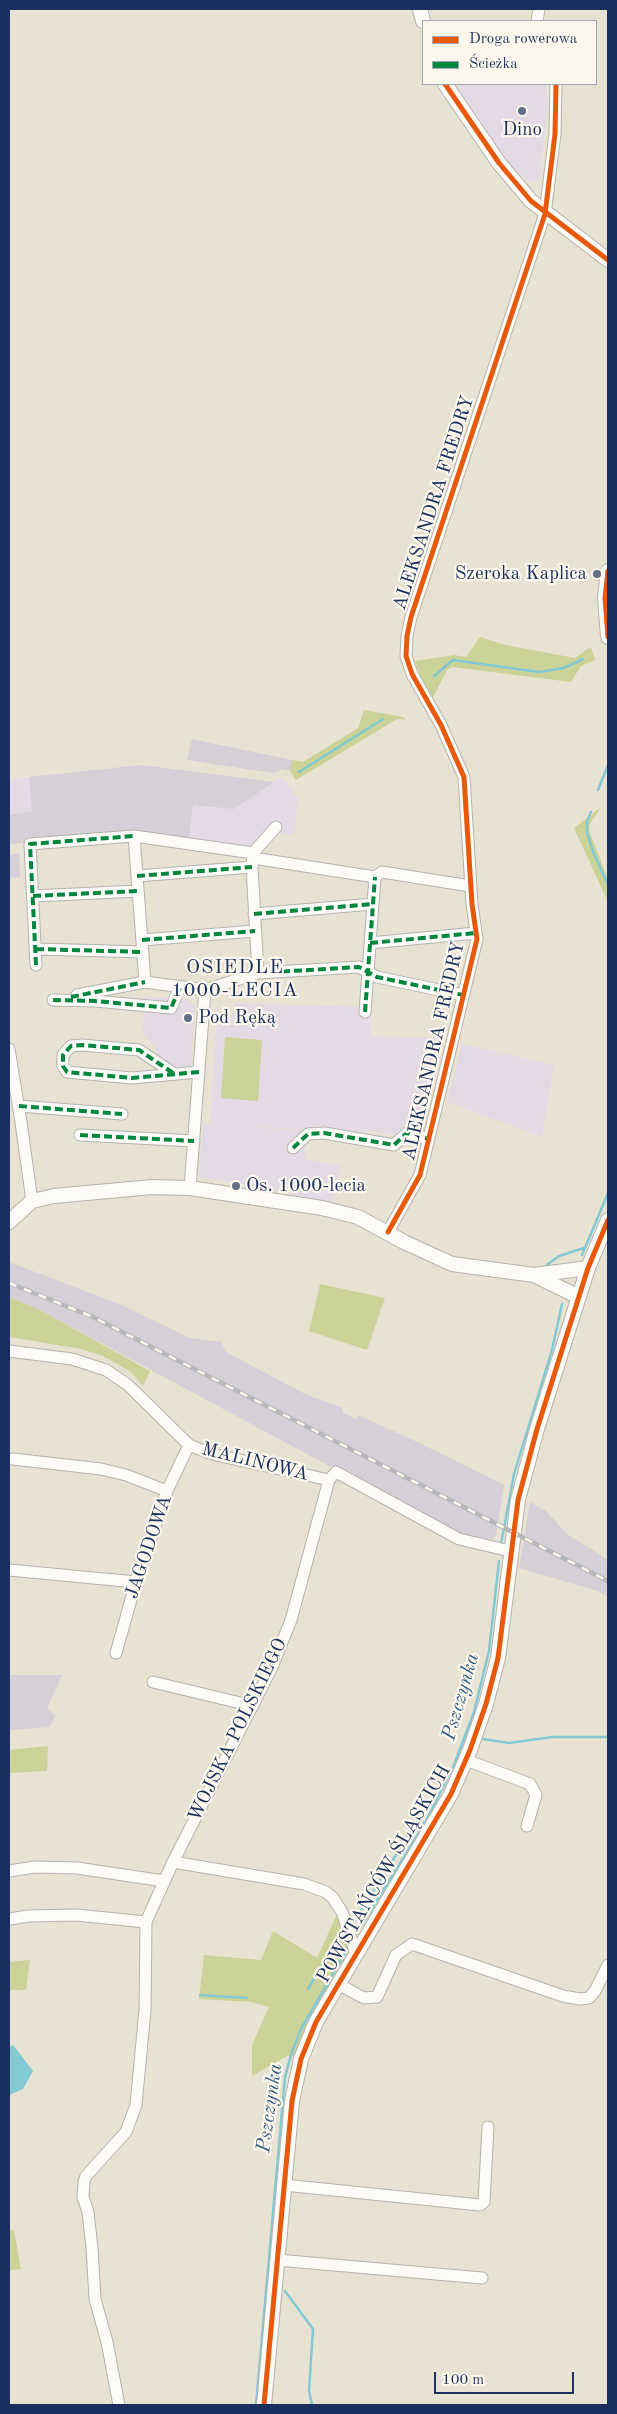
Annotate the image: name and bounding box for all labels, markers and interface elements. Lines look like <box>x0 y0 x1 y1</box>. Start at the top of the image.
legend <box>422 20 597 85</box>
text: Droga rowerowa <box>469 32 577 47</box>
text: Ścieżka <box>469 57 518 72</box>
marker: Dino <box>516 105 528 117</box>
place label: Dino <box>502 119 542 141</box>
street label: ALEKSANDRA FREDRY <box>388 393 480 613</box>
place label: Szeroka Kaplica <box>455 563 587 585</box>
marker: Szeroka Kaplica <box>591 568 603 580</box>
street label: ALEKSANDRA FREDRY <box>398 939 470 1163</box>
district label: OSIEDLE 1000-LECIA <box>170 956 300 1003</box>
place label: Pod Ręką <box>198 1007 276 1029</box>
marker: Pod Ręką <box>182 1012 194 1024</box>
place label: Os. 1000-lecia <box>246 1175 366 1197</box>
marker: Os. 1000-lecia <box>230 1180 242 1192</box>
street label: MALINOWA <box>199 1438 311 1486</box>
street label: JAGODOWA <box>121 1492 177 1602</box>
street label: WOJSKA POLSKIEGO <box>184 1635 292 1825</box>
water label: Pszczynka <box>437 1651 485 1743</box>
street label: POWSTAŃCÓW ŚLĄSKICH <box>312 1761 456 1987</box>
water label: Pszczynka <box>252 2062 288 2154</box>
scale bar <box>437 2362 577 2394</box>
text: 100 m <box>442 2373 484 2388</box>

